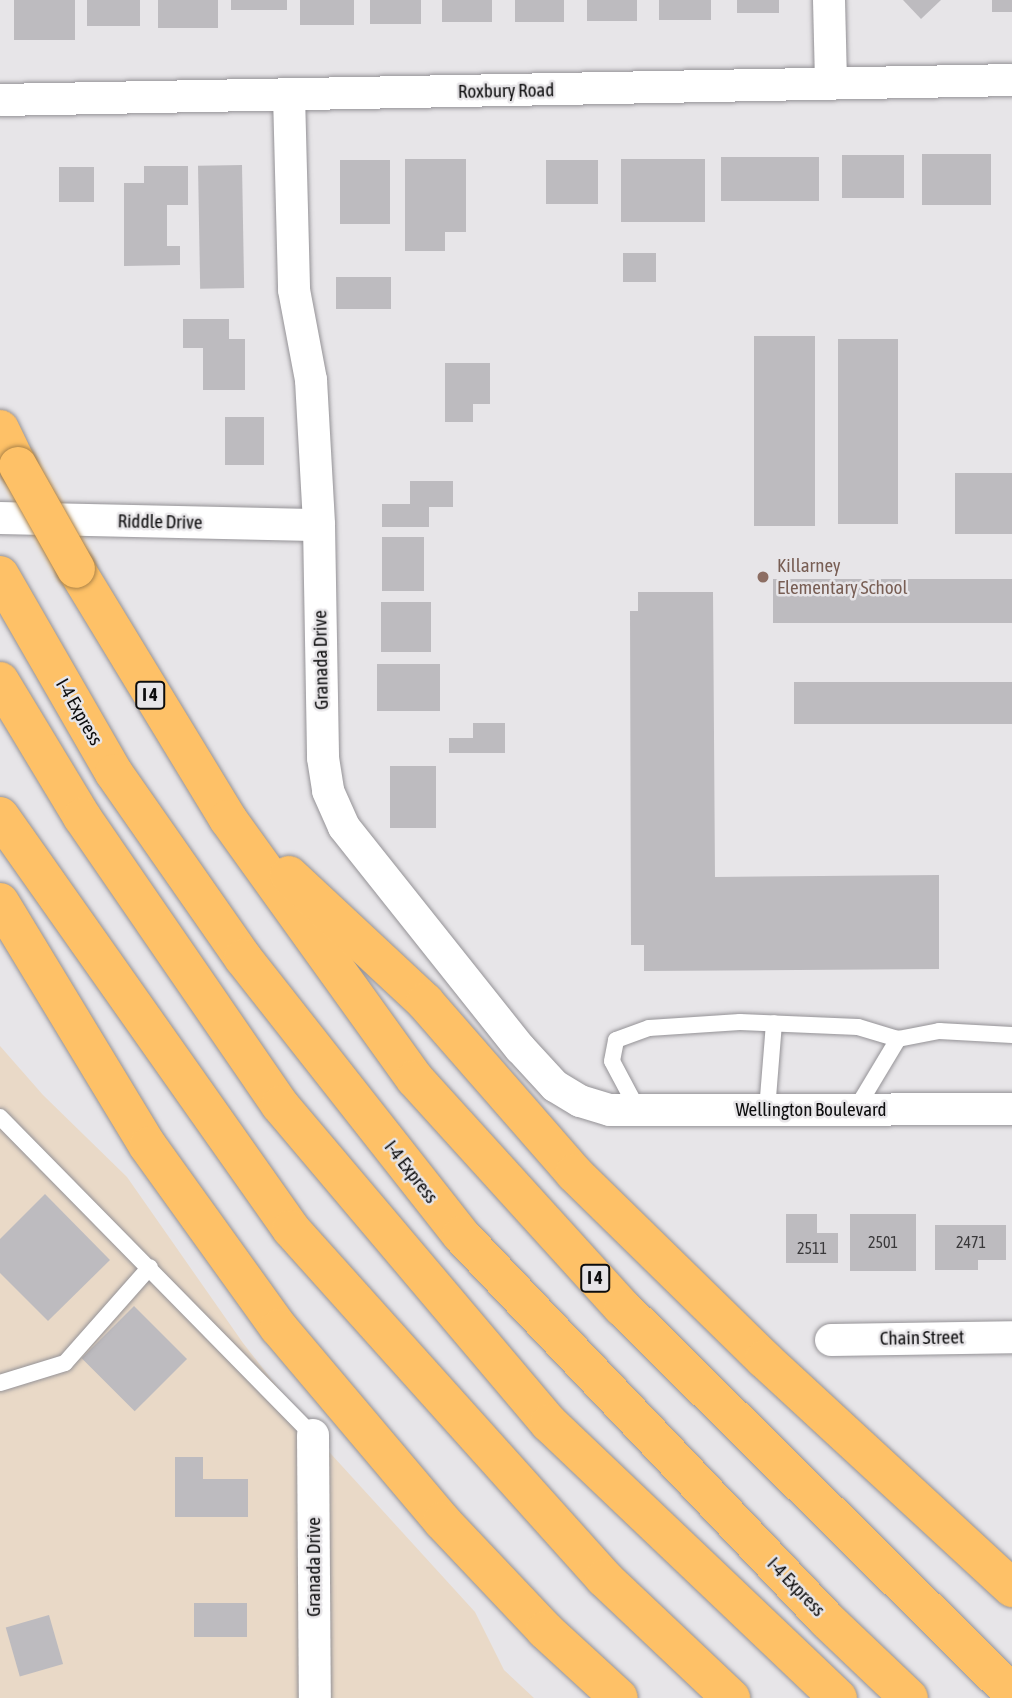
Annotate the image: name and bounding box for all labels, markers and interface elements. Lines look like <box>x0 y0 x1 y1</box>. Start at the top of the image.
street label: Roxbury Road <box>458 79 554 103</box>
street label: Riddle Drive <box>117 510 203 534</box>
place label: Killarney Elementary School <box>777 555 908 599</box>
marker: Killarney Elementary School <box>755 569 771 585</box>
street label: Granada Drive <box>309 610 333 710</box>
street label: I-4 Express <box>51 674 107 750</box>
road number: I 4 <box>134 680 166 710</box>
street label: Wellington Boulevard <box>735 1099 887 1121</box>
street label: I-4 Express <box>379 1136 443 1208</box>
house number: 2501 <box>868 1232 898 1252</box>
house number: 2471 <box>956 1232 986 1252</box>
house number: 2511 <box>797 1238 827 1258</box>
road number: I 4 <box>579 1264 611 1293</box>
street label: Chain Street <box>880 1326 964 1350</box>
street label: Granada Drive <box>303 1517 325 1617</box>
street label: I-4 Express <box>762 1553 830 1621</box>

